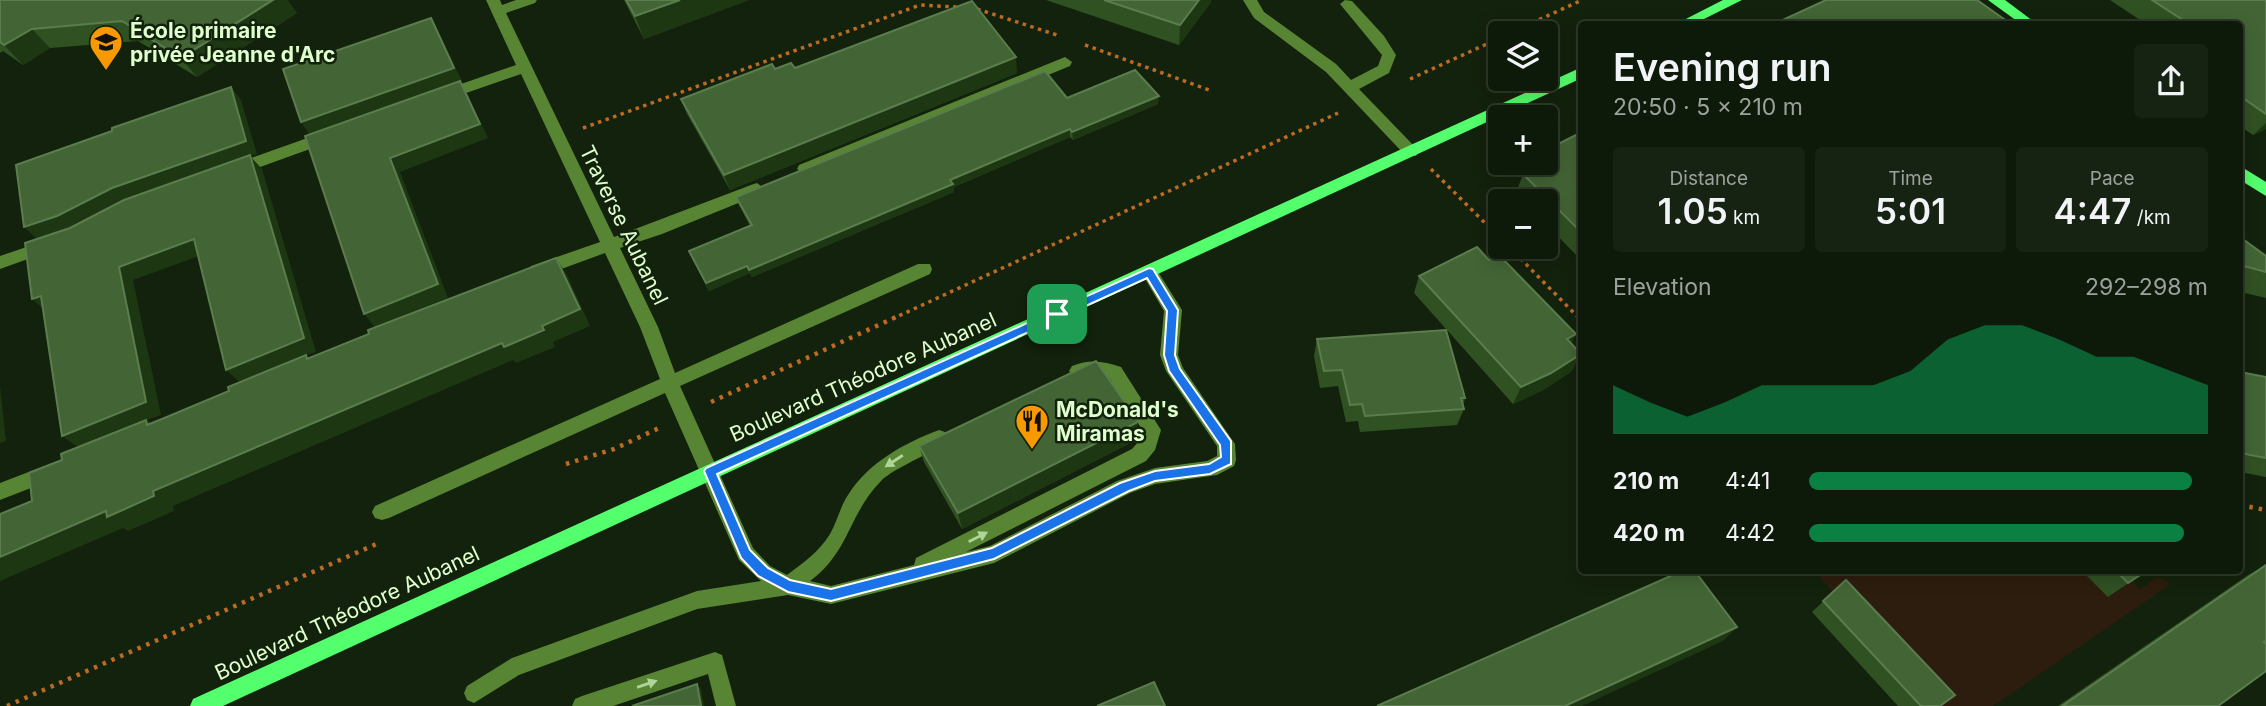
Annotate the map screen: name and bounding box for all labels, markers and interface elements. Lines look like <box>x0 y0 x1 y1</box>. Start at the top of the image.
place label: École primaire privée Jeanne d'Arc <box>130 17 335 67</box>
map controls <box>1488 21 1558 259</box>
button: layers <box>1488 21 1558 91</box>
school or university icon: École primaire privée Jeanne d'Arc <box>87 23 125 72</box>
text: Evening run <box>1613 44 1831 90</box>
button: share <box>2134 44 2208 118</box>
text: 20:50 · 5 × 210 m <box>1613 93 1803 121</box>
button: + <box>1488 105 1558 175</box>
street label: Traverse Aubanel <box>575 141 673 309</box>
text: Distance <box>1670 167 1748 190</box>
text: Time <box>1888 167 1933 190</box>
text: Pace <box>2090 167 2135 190</box>
button: − <box>1488 189 1558 259</box>
text: 1.05 <box>1658 190 1728 232</box>
text: 5:01 <box>1875 190 1946 232</box>
text: 4:47 <box>2054 190 2132 232</box>
text: km <box>1728 206 1760 229</box>
text: /km <box>2132 206 2171 229</box>
text: Elevation <box>1613 273 1712 301</box>
text: 292–298 m <box>2085 273 2208 301</box>
pin <box>1027 284 1087 344</box>
icon: arrive <box>1038 295 1076 333</box>
street label: Boulevard Théodore Aubanel <box>726 307 1000 447</box>
place label: McDonald's Miramas <box>1056 397 1179 446</box>
restaurant icon: McDonald's Miramas <box>1013 402 1051 451</box>
one-way arrow <box>884 455 904 468</box>
text: 210 m <box>1613 467 1679 495</box>
text: 4:41 <box>1725 467 1770 495</box>
text: 420 m <box>1613 519 1685 547</box>
text: 4:42 <box>1725 519 1775 547</box>
one-way arrow <box>968 531 988 542</box>
street label: Boulevard Théodore Aubanel <box>211 541 483 685</box>
one-way arrow <box>636 678 657 689</box>

